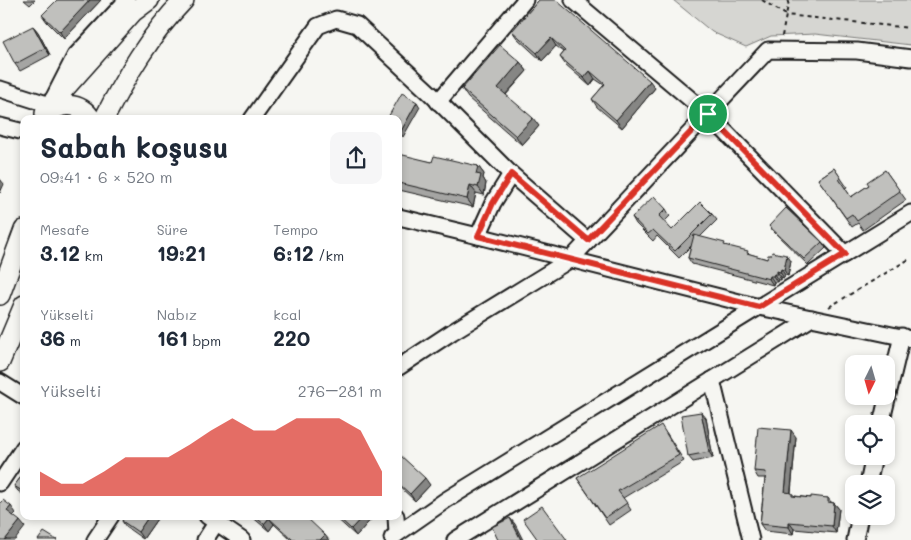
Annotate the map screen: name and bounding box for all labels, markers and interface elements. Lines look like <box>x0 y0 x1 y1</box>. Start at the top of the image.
pin <box>687 93 729 135</box>
icon: arrive <box>694 100 722 128</box>
text: Sabah koşusu <box>40 129 228 165</box>
button: share <box>330 132 382 184</box>
text: 09:41 · 6 × 520 m <box>40 166 173 187</box>
text: Mesafe <box>40 220 89 239</box>
text: Süre <box>157 220 188 239</box>
text: Tempo <box>273 220 318 239</box>
text: 3.12 <box>40 239 80 266</box>
text: 19:21 <box>157 239 206 266</box>
text: 6:12 <box>273 239 314 266</box>
text: km <box>80 246 103 265</box>
text: /km <box>314 246 344 265</box>
text: Yükselti <box>40 305 94 324</box>
text: Nabız <box>157 305 197 324</box>
text: kcal <box>273 305 301 324</box>
text: 36 <box>40 324 65 351</box>
text: 161 <box>157 324 188 351</box>
text: 220 <box>273 324 310 351</box>
text: m <box>65 331 81 350</box>
text: bpm <box>188 331 221 350</box>
north arrow <box>845 355 895 405</box>
map controls <box>845 355 895 525</box>
text: Yükselti <box>40 380 101 401</box>
text: 276–281 m <box>298 380 382 401</box>
button: locate <box>845 415 895 465</box>
button: layers <box>845 475 895 525</box>

